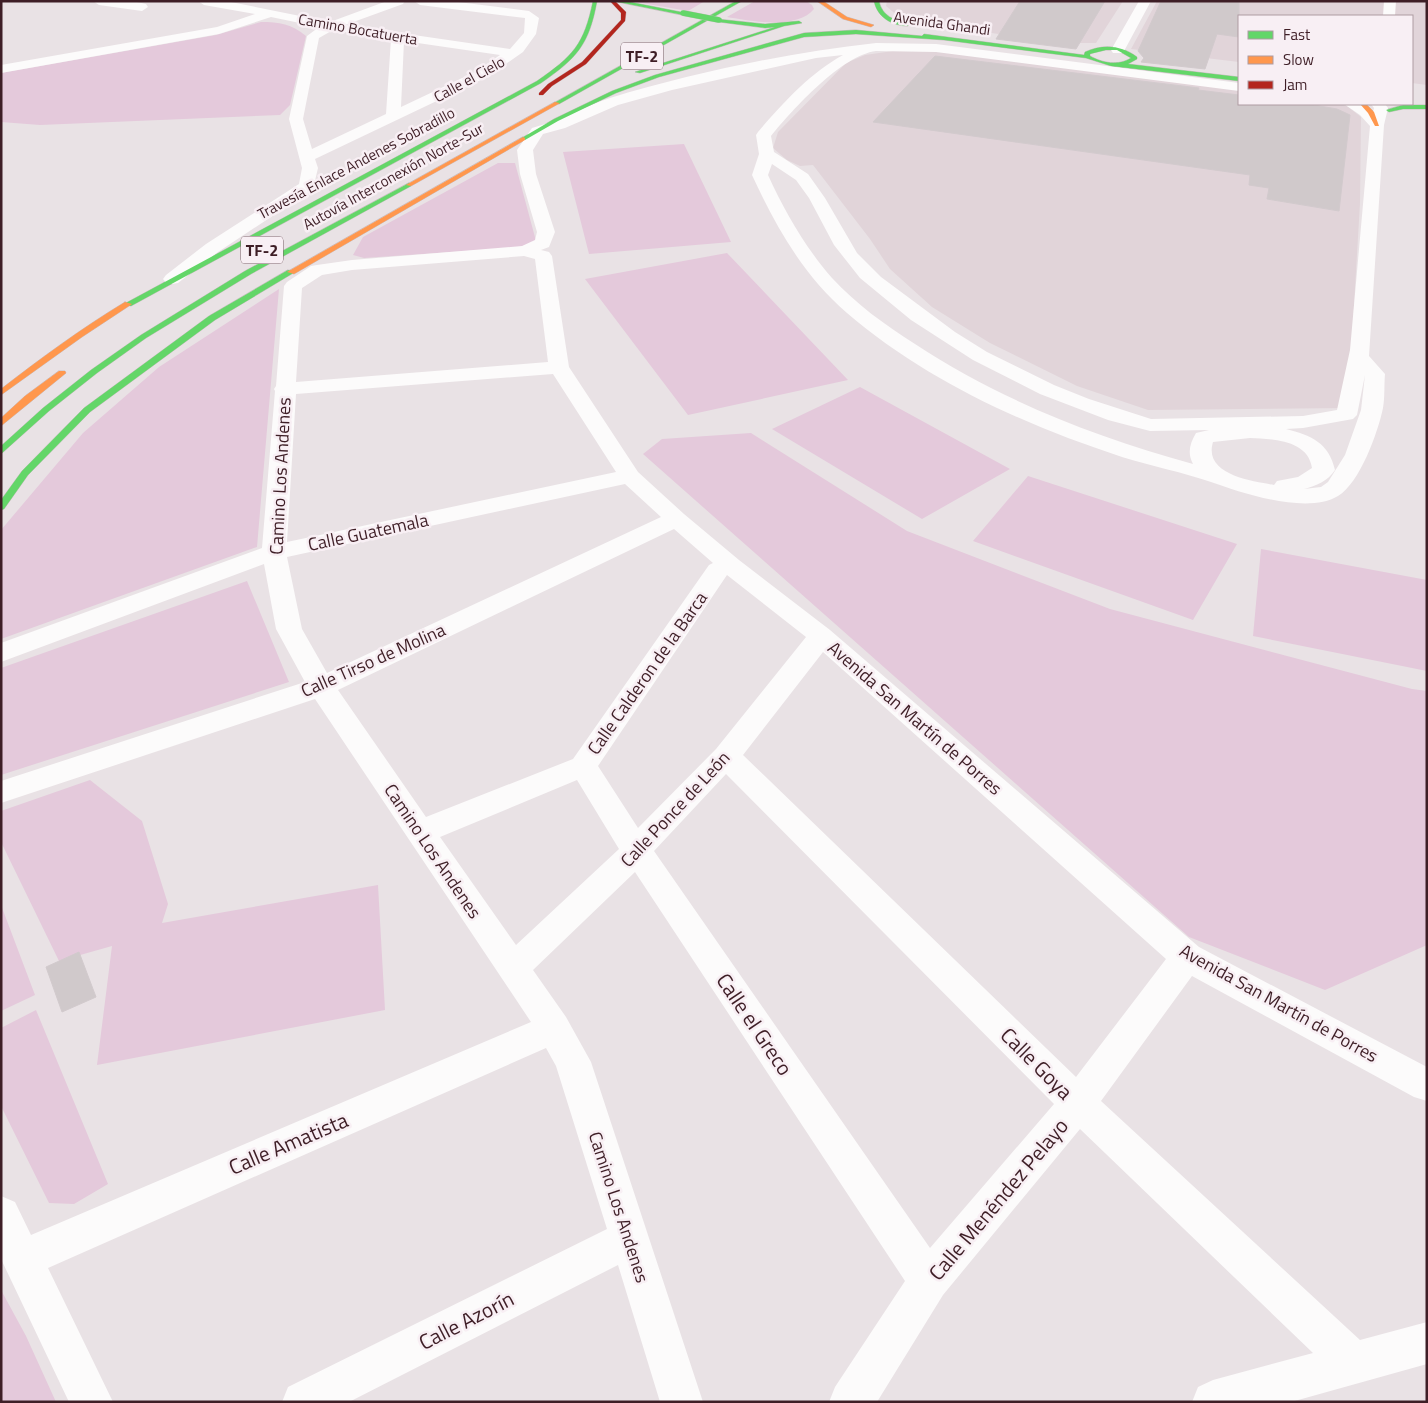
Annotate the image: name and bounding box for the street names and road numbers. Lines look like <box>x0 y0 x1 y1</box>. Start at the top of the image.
street label: Avenida Ghandi <box>892 5 992 41</box>
street label: Camino Bocatuerta <box>297 7 420 51</box>
road number: TF-2 <box>621 42 663 70</box>
street label: Calle el Cielo <box>429 50 509 108</box>
street label: Travesía Enlace Andenes Sobradillo <box>253 101 459 225</box>
street label: Autovía Interconexión Norte-Sur <box>298 117 488 235</box>
road number: TF-2 <box>241 236 283 264</box>
street label: Camino Los Andenes <box>262 397 298 555</box>
street label: Calle Guatemala <box>305 506 431 558</box>
street label: Calle Calderon de la Barca <box>580 586 714 760</box>
street label: Calle Tirso de Molina <box>296 616 450 704</box>
street label: Avenida San Martín de Porres <box>822 635 1008 801</box>
street label: Calle Ponce de León <box>614 745 736 873</box>
street label: Camino Los Andenes <box>378 778 488 924</box>
street label: Avenida San Martín de Porres <box>1175 937 1383 1069</box>
street label: Calle el Greco <box>709 966 801 1082</box>
street label: Calle Goya <box>993 1019 1081 1107</box>
street label: Calle Amatista <box>223 1103 353 1183</box>
street label: Calle Menéndez Pelayo <box>920 1111 1076 1287</box>
street label: Camino Los Andenes <box>582 1128 656 1286</box>
street label: Calle Azorín <box>413 1282 519 1358</box>

